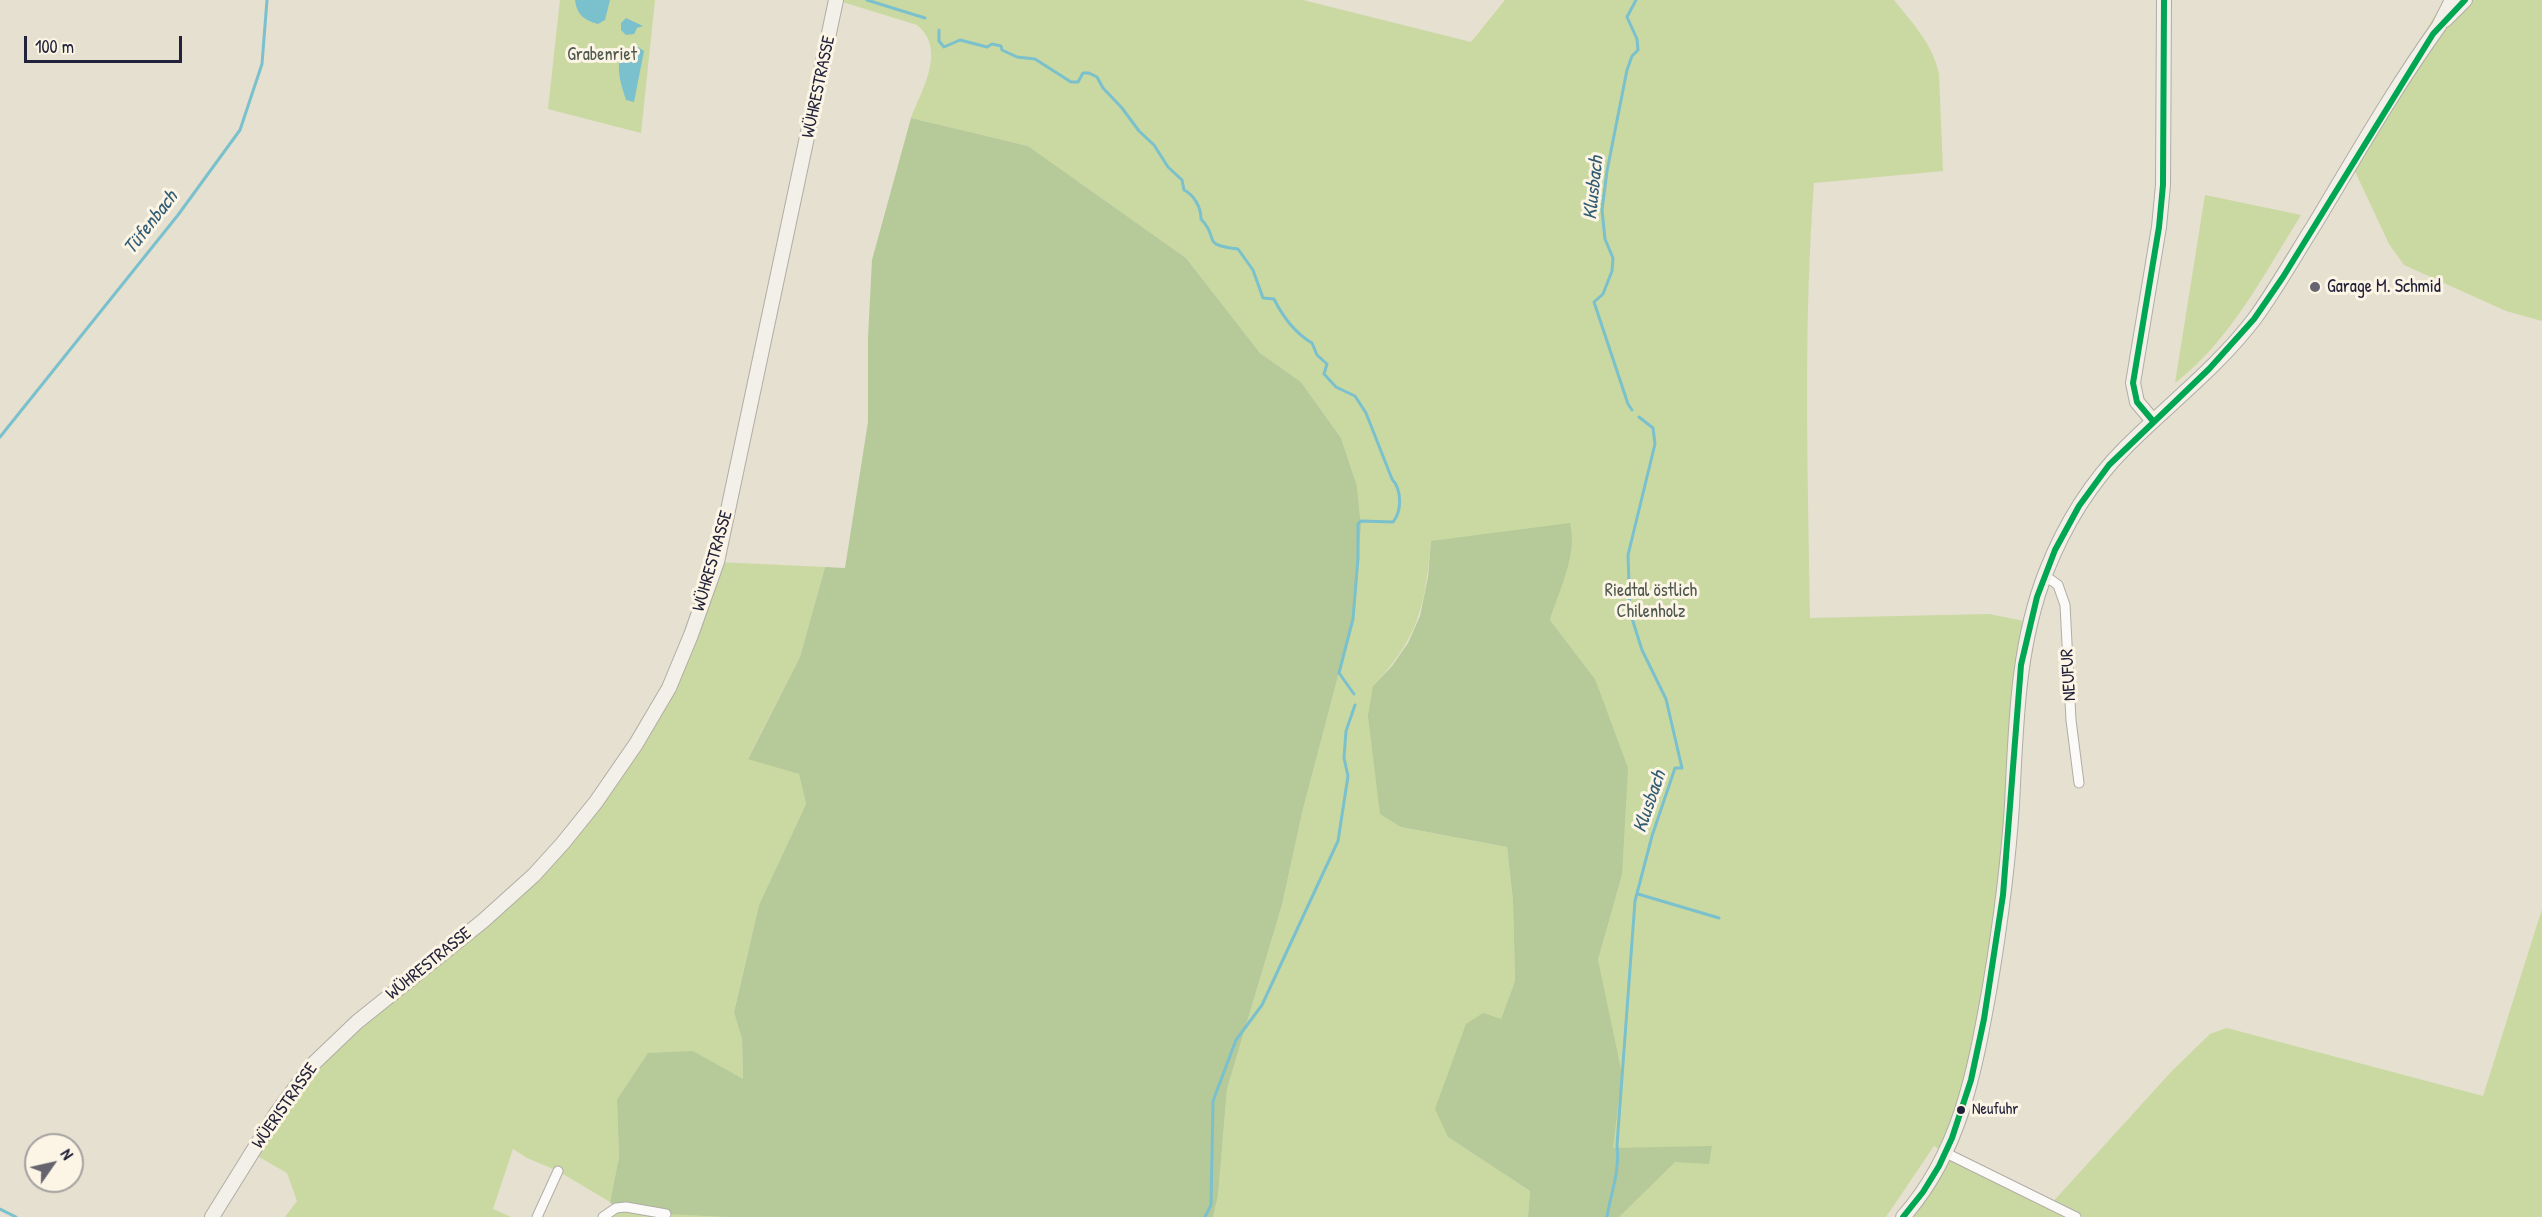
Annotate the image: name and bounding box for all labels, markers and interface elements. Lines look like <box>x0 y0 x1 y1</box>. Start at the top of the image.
scale bar <box>27 24 184 62</box>
text: 100 m <box>35 34 74 59</box>
street label: WÜHRESTRASSE <box>798 34 840 140</box>
park label: Grabenriet <box>567 44 637 66</box>
water label: Klusbach <box>1579 155 1609 221</box>
water label: Tüfenbach <box>119 187 183 259</box>
place label: Garage M. Schmid <box>2327 276 2441 298</box>
marker: Garage M. Schmid <box>2308 280 2322 294</box>
street label: WÜHRESTRASSE <box>688 508 738 614</box>
park label: Riedtal östlich Chilenholz <box>1605 580 1697 622</box>
street label: NEUFUR <box>2057 648 2081 702</box>
water label: Klusbach <box>1628 768 1672 836</box>
street label: WÜHRESTRASSE <box>382 923 476 1005</box>
street label: WÜERISTRASSE <box>248 1059 322 1153</box>
place label: Neufuhr <box>1972 1100 2018 1120</box>
marker: Neufuhr <box>1955 1104 1967 1116</box>
north arrow <box>24 1133 84 1193</box>
text: N <box>56 1144 79 1164</box>

